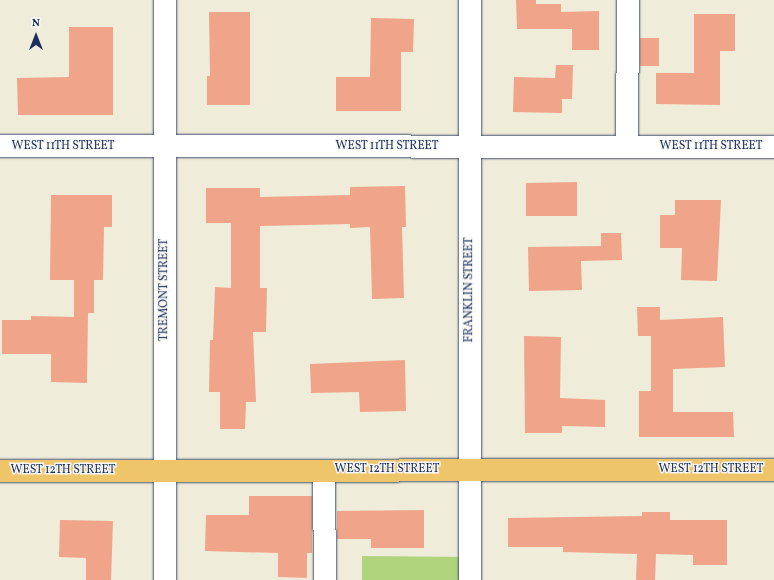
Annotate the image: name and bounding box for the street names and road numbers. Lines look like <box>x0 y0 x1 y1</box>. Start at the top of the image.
street label: WEST 11TH STREET <box>11 140 115 154</box>
street label: WEST 11TH STREET <box>335 140 439 154</box>
street label: WEST 11TH STREET <box>659 140 763 154</box>
street label: FRANKLIN STREET <box>463 238 477 342</box>
street label: TREMONT STREET <box>158 239 172 341</box>
street label: WEST 12TH STREET <box>334 463 440 477</box>
street label: WEST 12TH STREET <box>658 463 764 477</box>
street label: WEST 12TH STREET <box>10 464 116 478</box>

